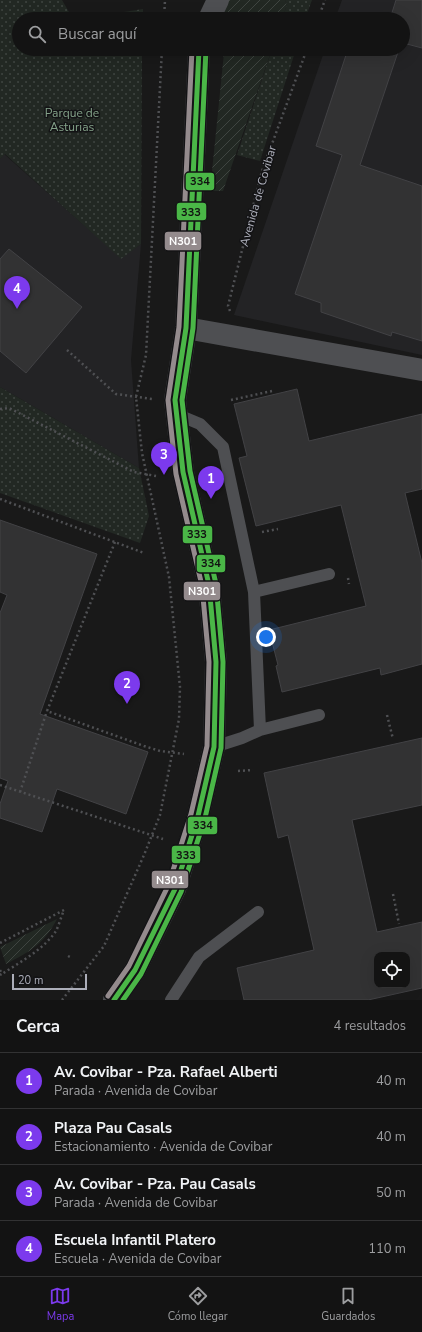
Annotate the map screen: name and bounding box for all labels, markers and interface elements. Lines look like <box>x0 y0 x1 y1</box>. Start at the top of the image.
search box <box>12 12 410 56</box>
icon: search <box>26 23 48 45</box>
text: Buscar aquí <box>58 24 136 44</box>
park label: Parque de Asturias <box>45 105 99 135</box>
street label: Avenida de Covibar <box>236 143 280 248</box>
line badge: 334 <box>185 172 215 191</box>
text: 334 <box>190 174 210 189</box>
line badge: 333 <box>176 202 207 221</box>
text: 333 <box>181 205 201 220</box>
line badge: N301 <box>164 231 202 251</box>
text: N301 <box>169 234 197 249</box>
pin: 4 <box>4 276 30 309</box>
pin: 3 <box>151 442 177 475</box>
pin: 1 <box>198 466 224 499</box>
line badge: 333 <box>182 525 213 544</box>
text: 333 <box>187 527 207 542</box>
line badge: 334 <box>196 554 226 573</box>
text: 334 <box>201 556 221 571</box>
line badge: N301 <box>183 581 221 601</box>
text: N301 <box>188 584 216 599</box>
your location <box>256 627 276 647</box>
pin: 2 <box>114 671 140 704</box>
line badge: 334 <box>187 816 218 835</box>
text: 334 <box>193 818 213 833</box>
line badge: 333 <box>171 845 201 864</box>
text: 333 <box>176 848 196 863</box>
line badge: N301 <box>151 870 189 889</box>
text: N301 <box>156 873 184 888</box>
map controls <box>374 952 410 988</box>
button: locate <box>374 952 410 988</box>
scale bar <box>12 972 87 991</box>
text: 20 m <box>18 973 43 988</box>
text: Cerca <box>16 1015 60 1038</box>
text: 4 resultados <box>334 1017 406 1035</box>
text: Av. Covibar - Pza. Rafael Alberti <box>54 1062 278 1082</box>
text: 1 <box>25 1072 33 1090</box>
text: 40 m <box>376 1072 406 1090</box>
text: Parada · Avenida de Covibar <box>54 1082 217 1100</box>
text: Plaza Pau Casals <box>54 1118 172 1138</box>
text: 2 <box>25 1128 33 1146</box>
text: 40 m <box>376 1128 406 1146</box>
text: Estacionamiento · Avenida de Covibar <box>54 1138 272 1156</box>
text: Av. Covibar - Pza. Pau Casals <box>54 1174 256 1194</box>
text: 3 <box>25 1184 33 1202</box>
text: 50 m <box>376 1184 406 1202</box>
text: Parada · Avenida de Covibar <box>54 1194 217 1212</box>
text: Escuela Infantil Platero <box>54 1230 216 1250</box>
text: 4 <box>25 1240 33 1258</box>
text: 110 m <box>368 1240 406 1258</box>
text: Escuela · Avenida de Covibar <box>54 1250 221 1268</box>
tab: Mapa <box>47 1285 74 1324</box>
tab: Cómo llegar <box>168 1285 228 1324</box>
tab: Guardados <box>321 1285 375 1324</box>

